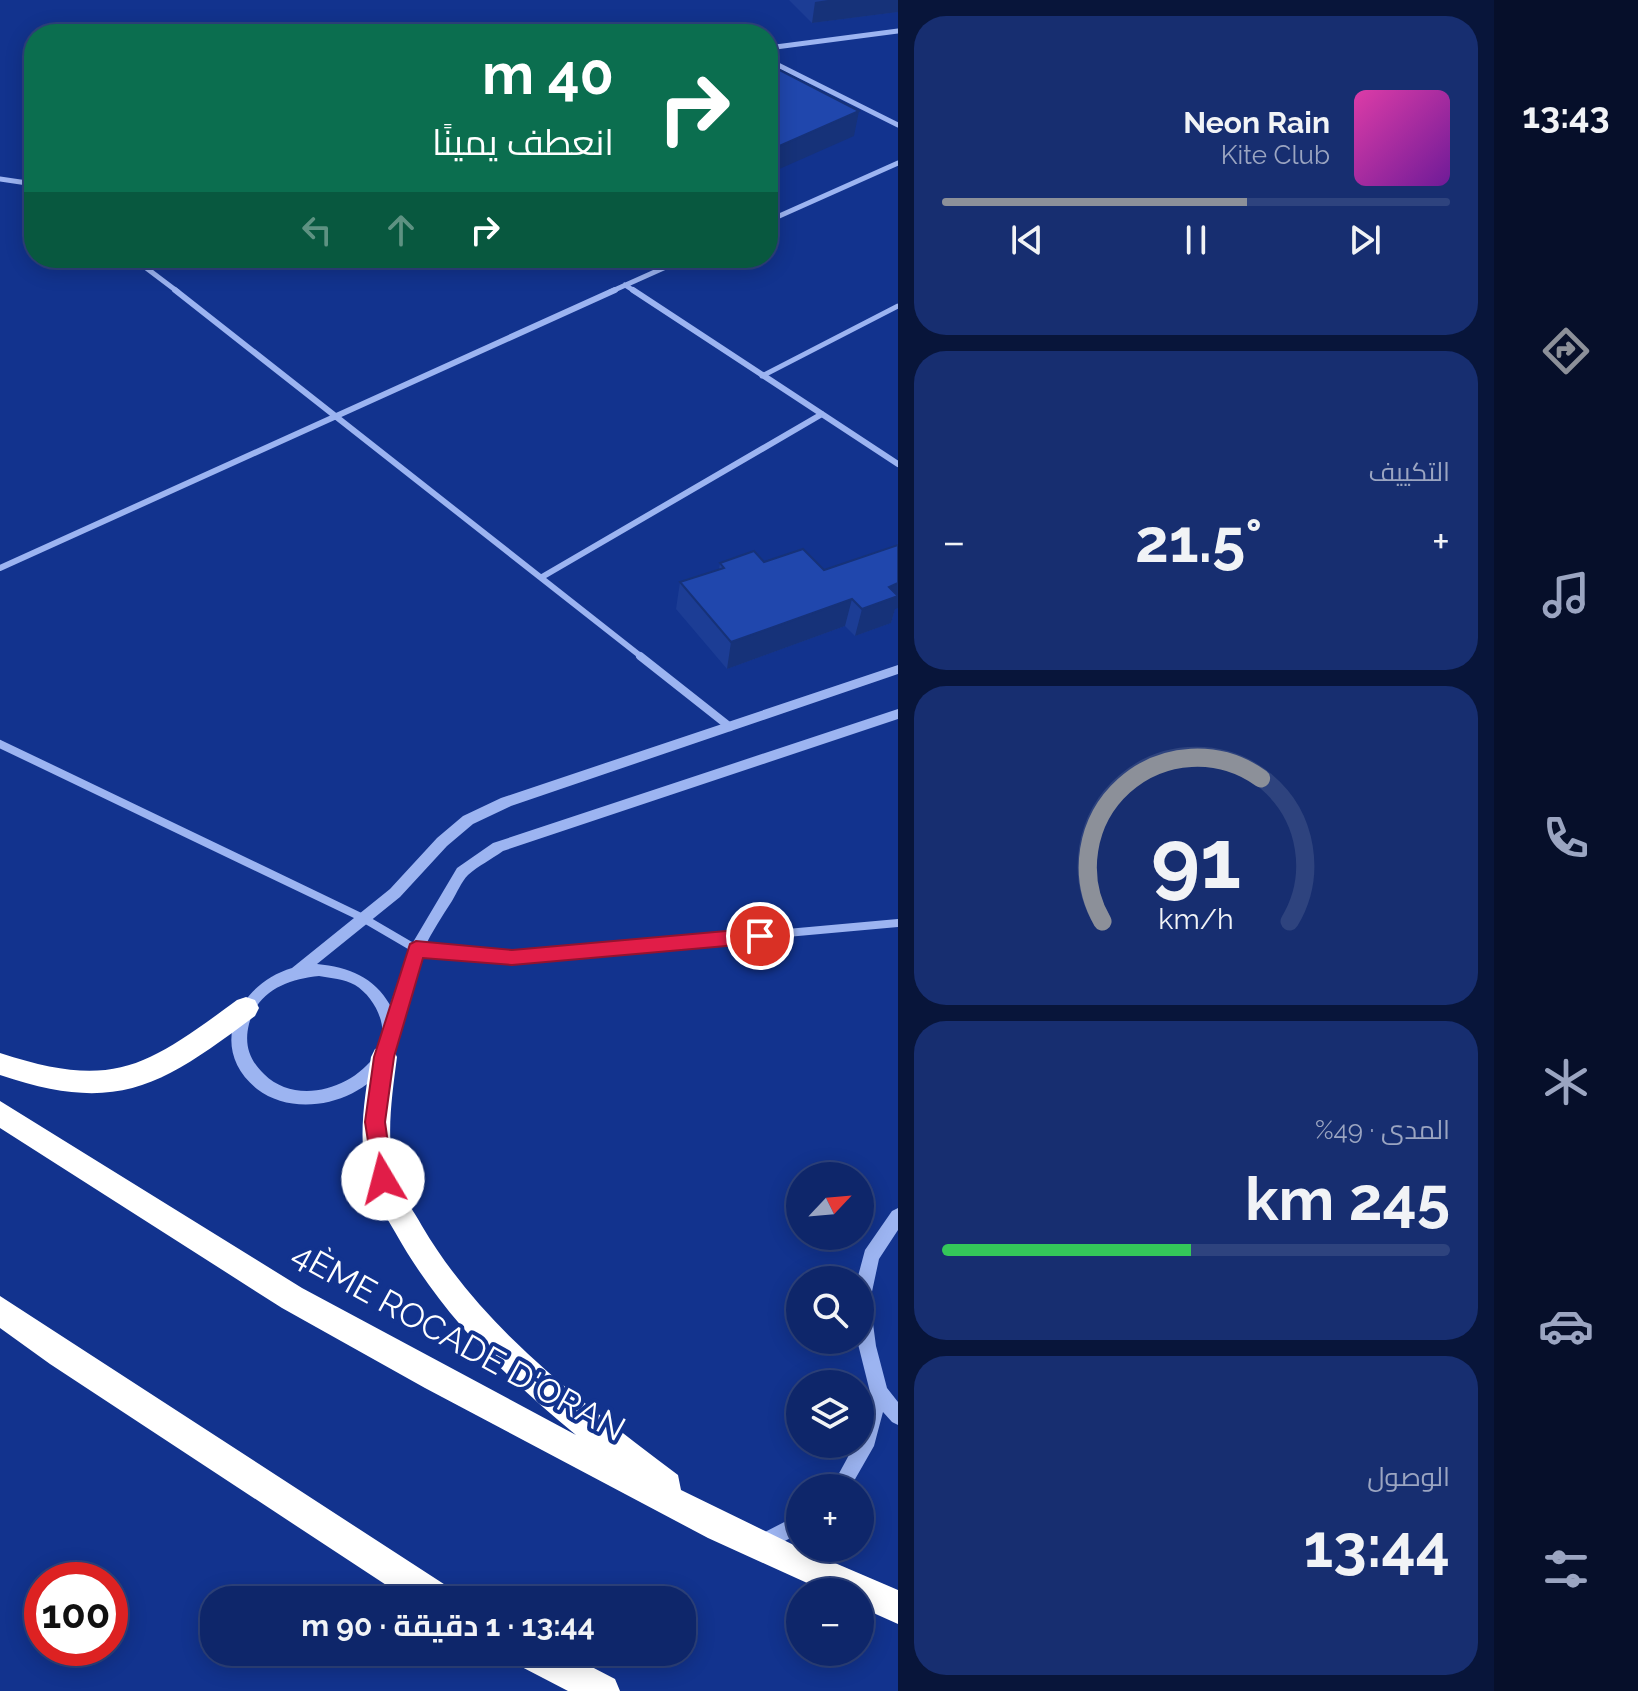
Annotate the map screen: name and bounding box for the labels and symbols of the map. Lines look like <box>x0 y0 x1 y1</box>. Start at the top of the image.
pin <box>726 902 794 970</box>
position arrow <box>341 1137 425 1221</box>
north arrow <box>786 1162 874 1250</box>
street label: 4ÈME ROCADE D'ORAN <box>286 1233 632 1449</box>
speed limit sign: 100 <box>24 1562 128 1666</box>

